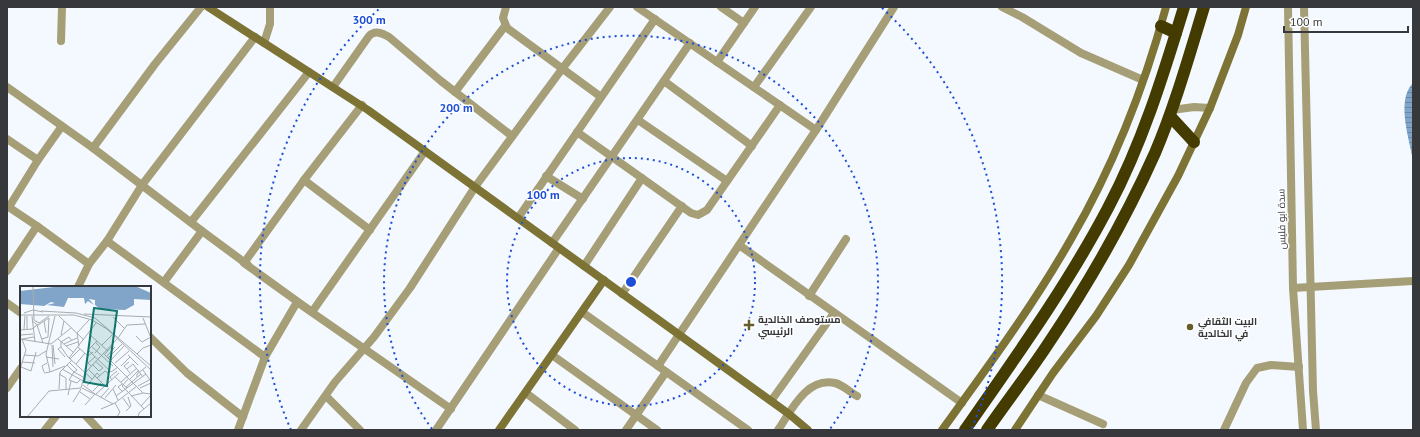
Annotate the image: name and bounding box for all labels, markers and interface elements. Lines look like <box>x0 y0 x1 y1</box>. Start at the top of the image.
scale bar <box>1284 8 1408 34</box>
text: 300 m <box>352 12 386 27</box>
text: 100 m <box>1290 14 1323 29</box>
text: 200 m <box>439 100 473 115</box>
text: 100 m <box>526 187 560 202</box>
street label: سدة ابو فليس <box>1274 189 1289 249</box>
centre of rings <box>624 275 638 289</box>
inset map <box>20 286 151 417</box>
place label: مستوصف الخالدية الرئيسي <box>758 313 841 340</box>
place label: البيت الثقافي في الخالدية <box>1198 315 1257 342</box>
marker: مستوصف الخالدية الرئيسي <box>743 319 755 331</box>
marker: البيت الثقافي في الخالدية <box>1185 322 1195 332</box>

